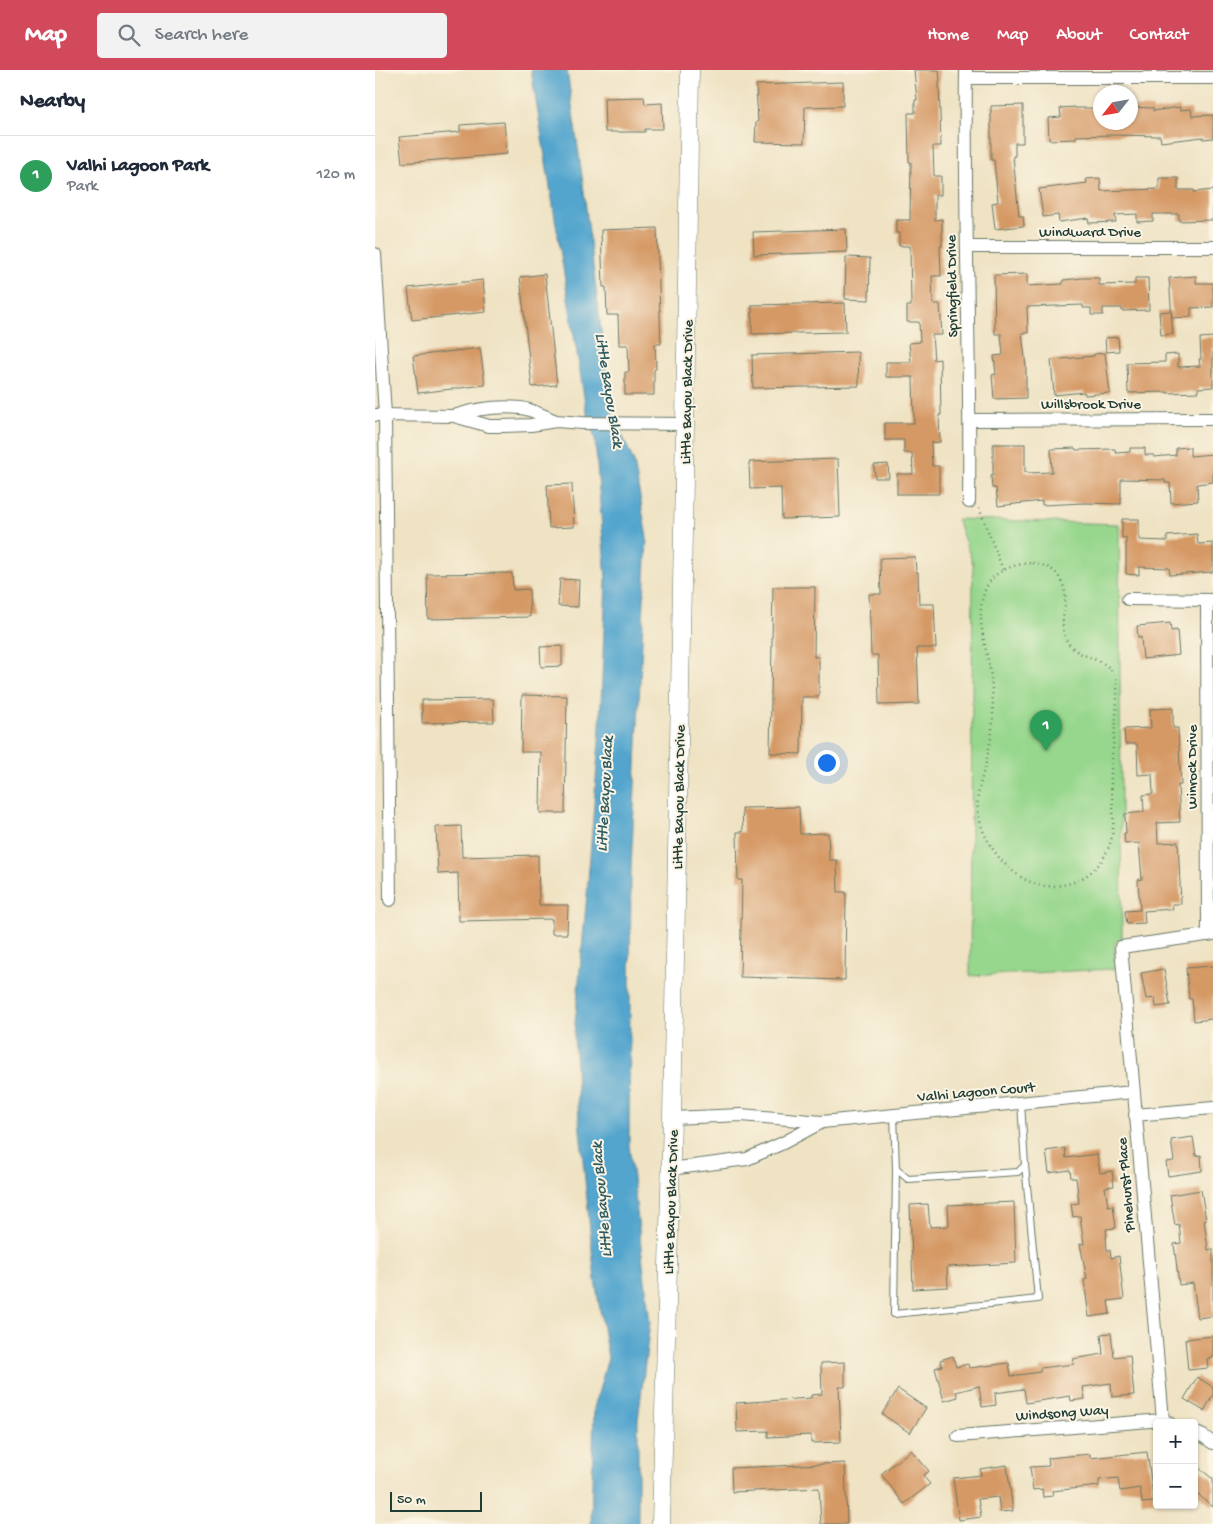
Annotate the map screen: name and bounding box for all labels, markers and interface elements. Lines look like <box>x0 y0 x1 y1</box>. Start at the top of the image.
search box <box>97 13 447 58</box>
text: Map <box>25 21 67 50</box>
icon: search <box>115 21 143 49</box>
text: Search here <box>155 24 248 47</box>
text: Home <box>927 25 969 46</box>
text: Map <box>997 25 1028 46</box>
text: About <box>1056 25 1102 46</box>
text: Contact <box>1130 25 1188 46</box>
north arrow <box>1093 85 1138 130</box>
text: Nearby <box>20 90 85 115</box>
text: Valhi Lagoon Park <box>67 155 209 178</box>
text: 1 <box>33 166 39 185</box>
text: 120 m <box>316 166 355 185</box>
text: Park <box>67 178 98 197</box>
street label: Windward Drive <box>1039 224 1141 242</box>
street label: Springfield Drive <box>943 234 963 337</box>
street label: Little Bayou Black Drive <box>678 319 698 465</box>
water label: Little Bayou Black <box>589 332 626 451</box>
street label: Willsbrook Drive <box>1041 396 1141 414</box>
pin: 1 <box>1030 710 1062 751</box>
street label: Little Bayou Black Drive <box>670 724 690 870</box>
street label: Winrock Drive <box>1184 725 1202 809</box>
water label: Little Bayou Black <box>594 734 619 852</box>
your location <box>814 750 840 776</box>
street label: Valhi Lagoon Court <box>916 1079 1038 1107</box>
street label: Little Bayou Black Drive <box>660 1129 684 1275</box>
street label: Pinehurst Place <box>1114 1137 1140 1234</box>
water label: Little Bayou Black <box>589 1139 618 1258</box>
street label: Windsong Way <box>1015 1402 1110 1426</box>
map controls <box>1153 1419 1198 1509</box>
button: + <box>1153 1419 1198 1464</box>
button: − <box>1153 1464 1198 1509</box>
scale bar <box>390 1489 483 1512</box>
text: 50 m <box>397 1492 426 1509</box>

